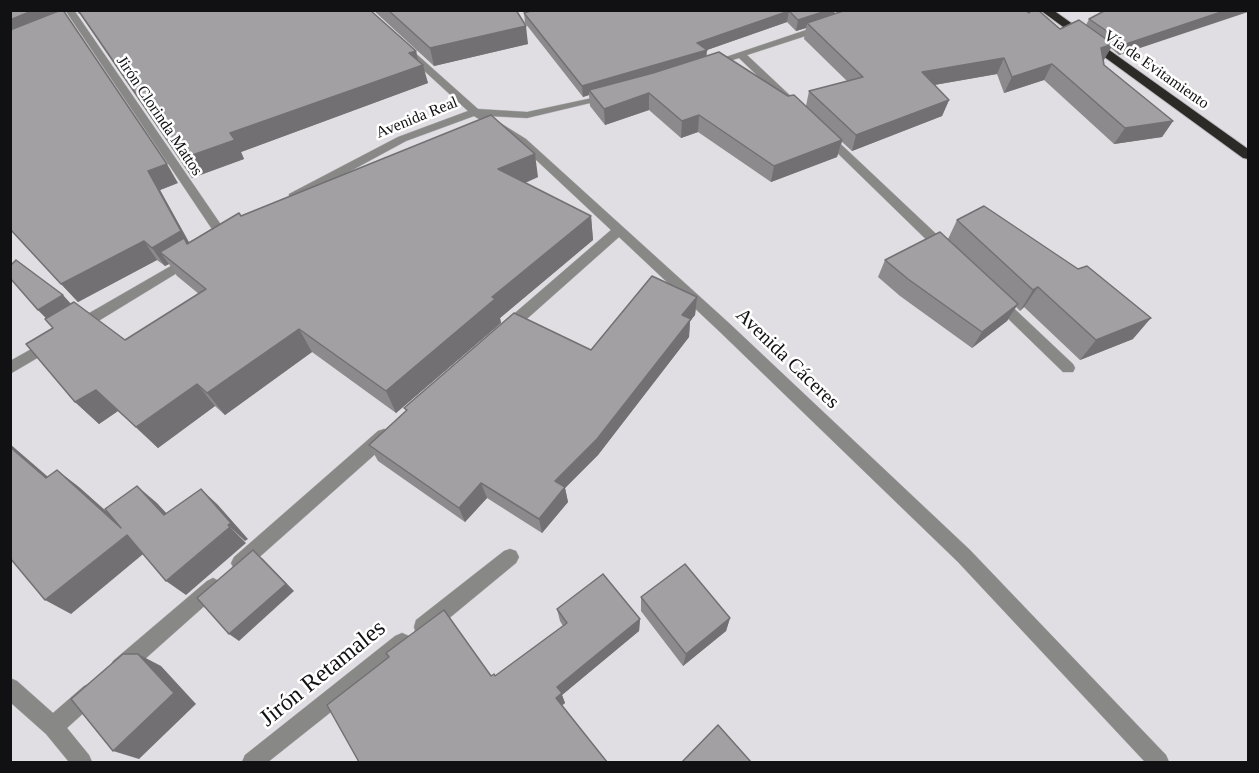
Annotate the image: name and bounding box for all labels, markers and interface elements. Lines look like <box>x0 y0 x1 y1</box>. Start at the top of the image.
street label: Vía de Evitamiento <box>1100 26 1212 114</box>
street label: Jirón Clorinda Mattos <box>112 52 206 180</box>
street label: Avenida Real <box>373 93 461 143</box>
street label: Avenida Cáceres <box>730 304 844 414</box>
street label: Jirón Retamales <box>254 614 392 734</box>

